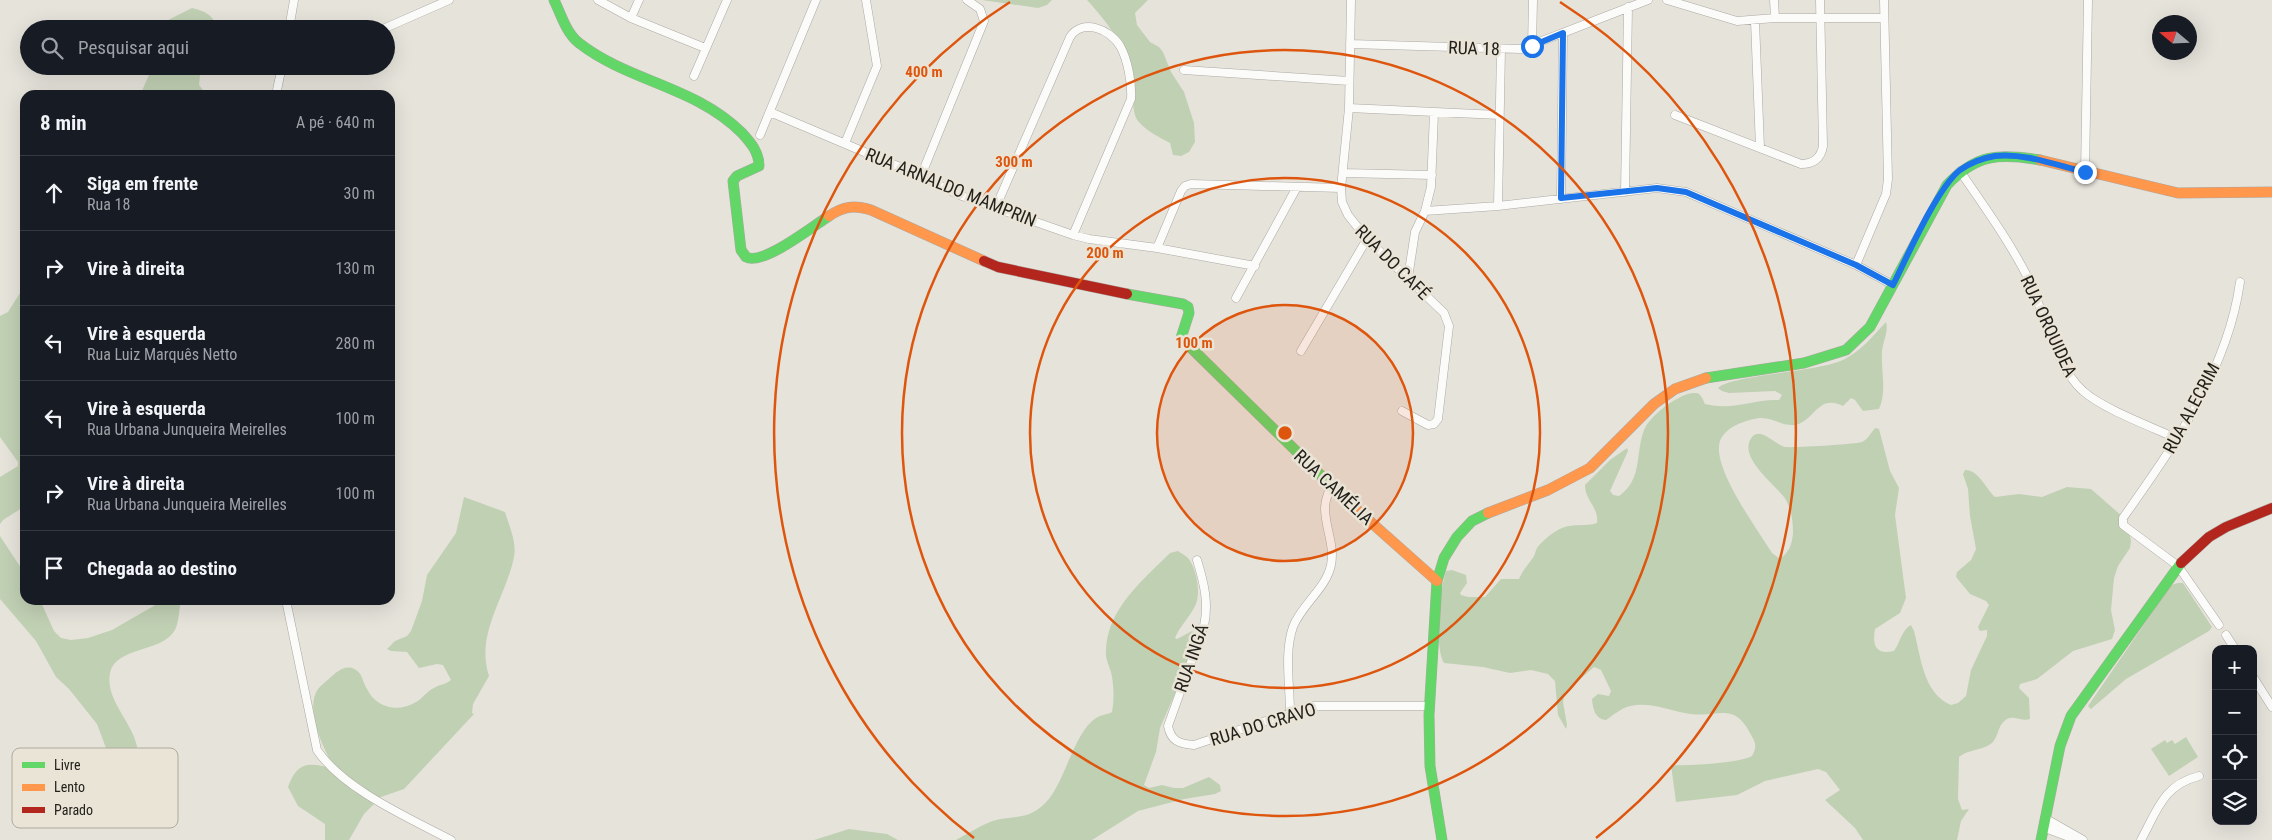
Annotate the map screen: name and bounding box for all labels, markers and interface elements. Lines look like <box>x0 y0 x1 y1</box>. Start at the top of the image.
north arrow <box>2152 15 2197 60</box>
search box <box>20 20 395 75</box>
icon: search <box>38 34 66 62</box>
route start <box>1521 35 1544 58</box>
text: Pesquisar aqui <box>78 36 189 59</box>
street label: RUA 18 <box>1448 37 1500 59</box>
text: 400 m <box>905 63 943 81</box>
text: 8 min <box>40 111 87 135</box>
text: A pé · 640 m <box>296 113 375 132</box>
street label: RUA ARNALDO MAMPRIN <box>863 143 1039 231</box>
text: 300 m <box>995 153 1033 171</box>
route end <box>2074 161 2097 184</box>
text: Siga em frente <box>87 172 198 195</box>
icon: ahead <box>40 179 68 207</box>
text: 30 m <box>343 184 375 203</box>
text: Rua 18 <box>87 195 130 214</box>
street label: RUA DO CAFÉ <box>1351 220 1435 304</box>
text: 200 m <box>1086 244 1124 262</box>
icon: right <box>40 254 68 282</box>
text: Vire à direita <box>87 257 185 280</box>
text: 130 m <box>336 259 375 278</box>
street label: RUA ORQUIDEA <box>2016 272 2082 381</box>
text: Vire à esquerda <box>87 322 206 345</box>
icon: left <box>40 329 68 357</box>
text: 280 m <box>336 334 375 353</box>
text: 100 m <box>1175 334 1213 352</box>
text: Rua Luiz Marquês Netto <box>87 345 237 364</box>
street label: RUA ALECRIM <box>2158 359 2224 457</box>
text: Vire à esquerda <box>87 397 206 420</box>
icon: left <box>40 404 68 432</box>
text: 100 m <box>336 409 375 428</box>
text: Rua Urbana Junqueira Meirelles <box>87 420 287 439</box>
centre of rings <box>1276 424 1294 442</box>
street label: RUA CAMÉLIA <box>1290 445 1378 529</box>
text: Vire à direita <box>87 472 185 495</box>
icon: right <box>40 479 68 507</box>
text: 100 m <box>336 484 375 503</box>
text: Rua Urbana Junqueira Meirelles <box>87 495 287 514</box>
icon: arrive <box>40 554 68 582</box>
text: Chegada ao destino <box>87 557 237 580</box>
street label: RUA INGÁ <box>1170 621 1213 695</box>
map controls <box>2212 645 2257 825</box>
button: + <box>2212 645 2257 690</box>
button: − <box>2212 690 2257 735</box>
street label: RUA DO CRAVO <box>1208 698 1318 750</box>
button: locate <box>2212 735 2257 780</box>
legend <box>12 748 178 828</box>
text: Livre <box>54 757 81 773</box>
text: Lento <box>54 779 85 795</box>
button: layers <box>2212 780 2257 825</box>
text: Parado <box>54 802 93 818</box>

